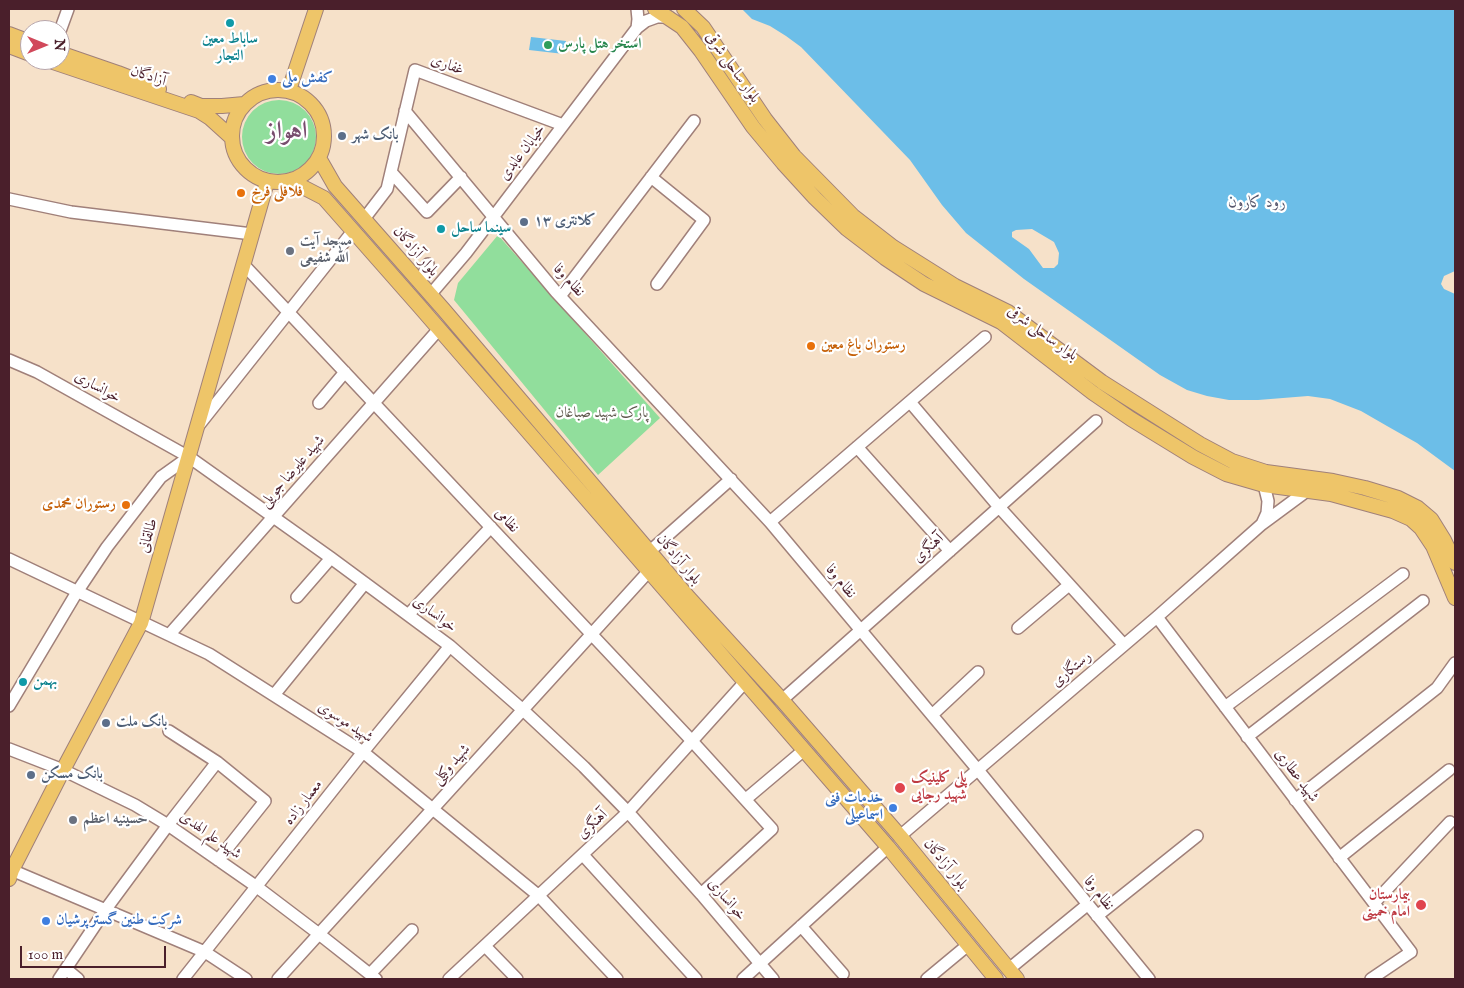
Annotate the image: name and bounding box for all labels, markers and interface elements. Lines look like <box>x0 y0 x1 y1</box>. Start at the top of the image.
marker: ساباط معین التجار <box>224 17 236 29</box>
north arrow <box>20 20 70 70</box>
street label: بلوار ساحلی شرقی <box>701 29 763 107</box>
place label: ساباط معین التجار <box>202 31 258 66</box>
place label: استخر هتل پارس <box>558 36 642 54</box>
text: N <box>50 39 68 51</box>
marker: استخر هتل پارس <box>542 39 554 51</box>
street label: غفاری <box>428 52 466 80</box>
street label: آزادگان <box>128 63 168 91</box>
place label: کفش ملی <box>282 70 333 88</box>
marker: کفش ملی <box>266 73 278 85</box>
district label: اهواز <box>267 118 307 148</box>
street label: خیابان عابدی <box>496 121 550 185</box>
place label: بانک شهر <box>352 127 399 145</box>
marker: بانک شهر <box>336 130 348 142</box>
place label: فلافلی فرخ <box>251 184 303 202</box>
marker: فلافلی فرخ <box>235 187 247 199</box>
water label: رود کارون <box>1228 194 1286 214</box>
place label: کلانتری ۱۳ <box>534 213 596 231</box>
marker: کلانتری ۱۳ <box>518 216 530 228</box>
place label: سینما ساحل <box>451 220 511 238</box>
street label: بلوار آزادگان <box>388 223 442 281</box>
marker: سینما ساحل <box>435 223 447 235</box>
place label: مسجد آیت الله شفیعی <box>300 233 352 268</box>
marker: مسجد آیت الله شفیعی <box>284 245 296 257</box>
street label: نظام وفا <box>548 261 588 301</box>
street label: بلوار ساحلی شرقی <box>1003 303 1081 365</box>
place label: رستوران باغ معین <box>821 337 906 355</box>
marker: رستوران باغ معین <box>805 340 817 352</box>
street label: خوانساری <box>71 368 123 408</box>
park label: پارک شهید صباغان <box>556 405 648 423</box>
street label: شهید علیرضا جویلی <box>257 432 329 512</box>
place label: رستوران محمدی <box>42 496 116 514</box>
marker: رستوران محمدی <box>120 499 132 511</box>
street label: نظامی <box>490 505 522 537</box>
street label: طالقانی <box>136 517 162 555</box>
street label: بلوار آزادگان <box>652 531 704 589</box>
street label: آهنگری <box>910 531 948 567</box>
street label: نظام وفا <box>821 561 859 603</box>
street label: خوانساری <box>409 593 459 637</box>
street label: رستگاری <box>1048 648 1096 692</box>
place label: بهمن <box>33 673 57 691</box>
marker: بهمن <box>17 676 29 688</box>
street label: شهید موسوی <box>314 699 376 747</box>
place label: بانک ملت <box>116 714 167 732</box>
marker: بانک ملت <box>100 717 112 729</box>
street label: شهید وکیلی <box>429 741 475 789</box>
street label: شهید عطاری <box>1270 746 1322 806</box>
place label: بانک مسکن <box>41 766 103 784</box>
marker: بانک مسکن <box>25 769 37 781</box>
place label: پلی کلینیک شهید رجایی <box>911 770 967 805</box>
street label: معمار زاده <box>281 777 327 829</box>
marker: پلی کلینیک شهید رجایی <box>893 781 907 795</box>
place label: خدمات فنی اسماعیلی <box>825 790 883 825</box>
marker: خدمات فنی اسماعیلی <box>887 802 899 814</box>
street label: آهنگری <box>574 806 612 844</box>
street label: شهید علم الهدی <box>176 808 244 864</box>
place label: حسینیه اعظم <box>83 811 148 829</box>
marker: حسینیه اعظم <box>67 814 79 826</box>
street label: بلوار آزادگان <box>919 836 971 894</box>
street label: نظام وفا <box>1079 873 1117 915</box>
street label: خوانساری <box>703 875 749 925</box>
place label: بیمارستان امام خمینی <box>1362 887 1410 922</box>
marker: بیمارستان امام خمینی <box>1414 898 1428 912</box>
place label: شرکت طنین گستر پرشیان <box>56 912 182 930</box>
marker: شرکت طنین گستر پرشیان <box>40 915 52 927</box>
scale bar <box>22 936 169 968</box>
text: 100 m <box>28 945 63 964</box>

